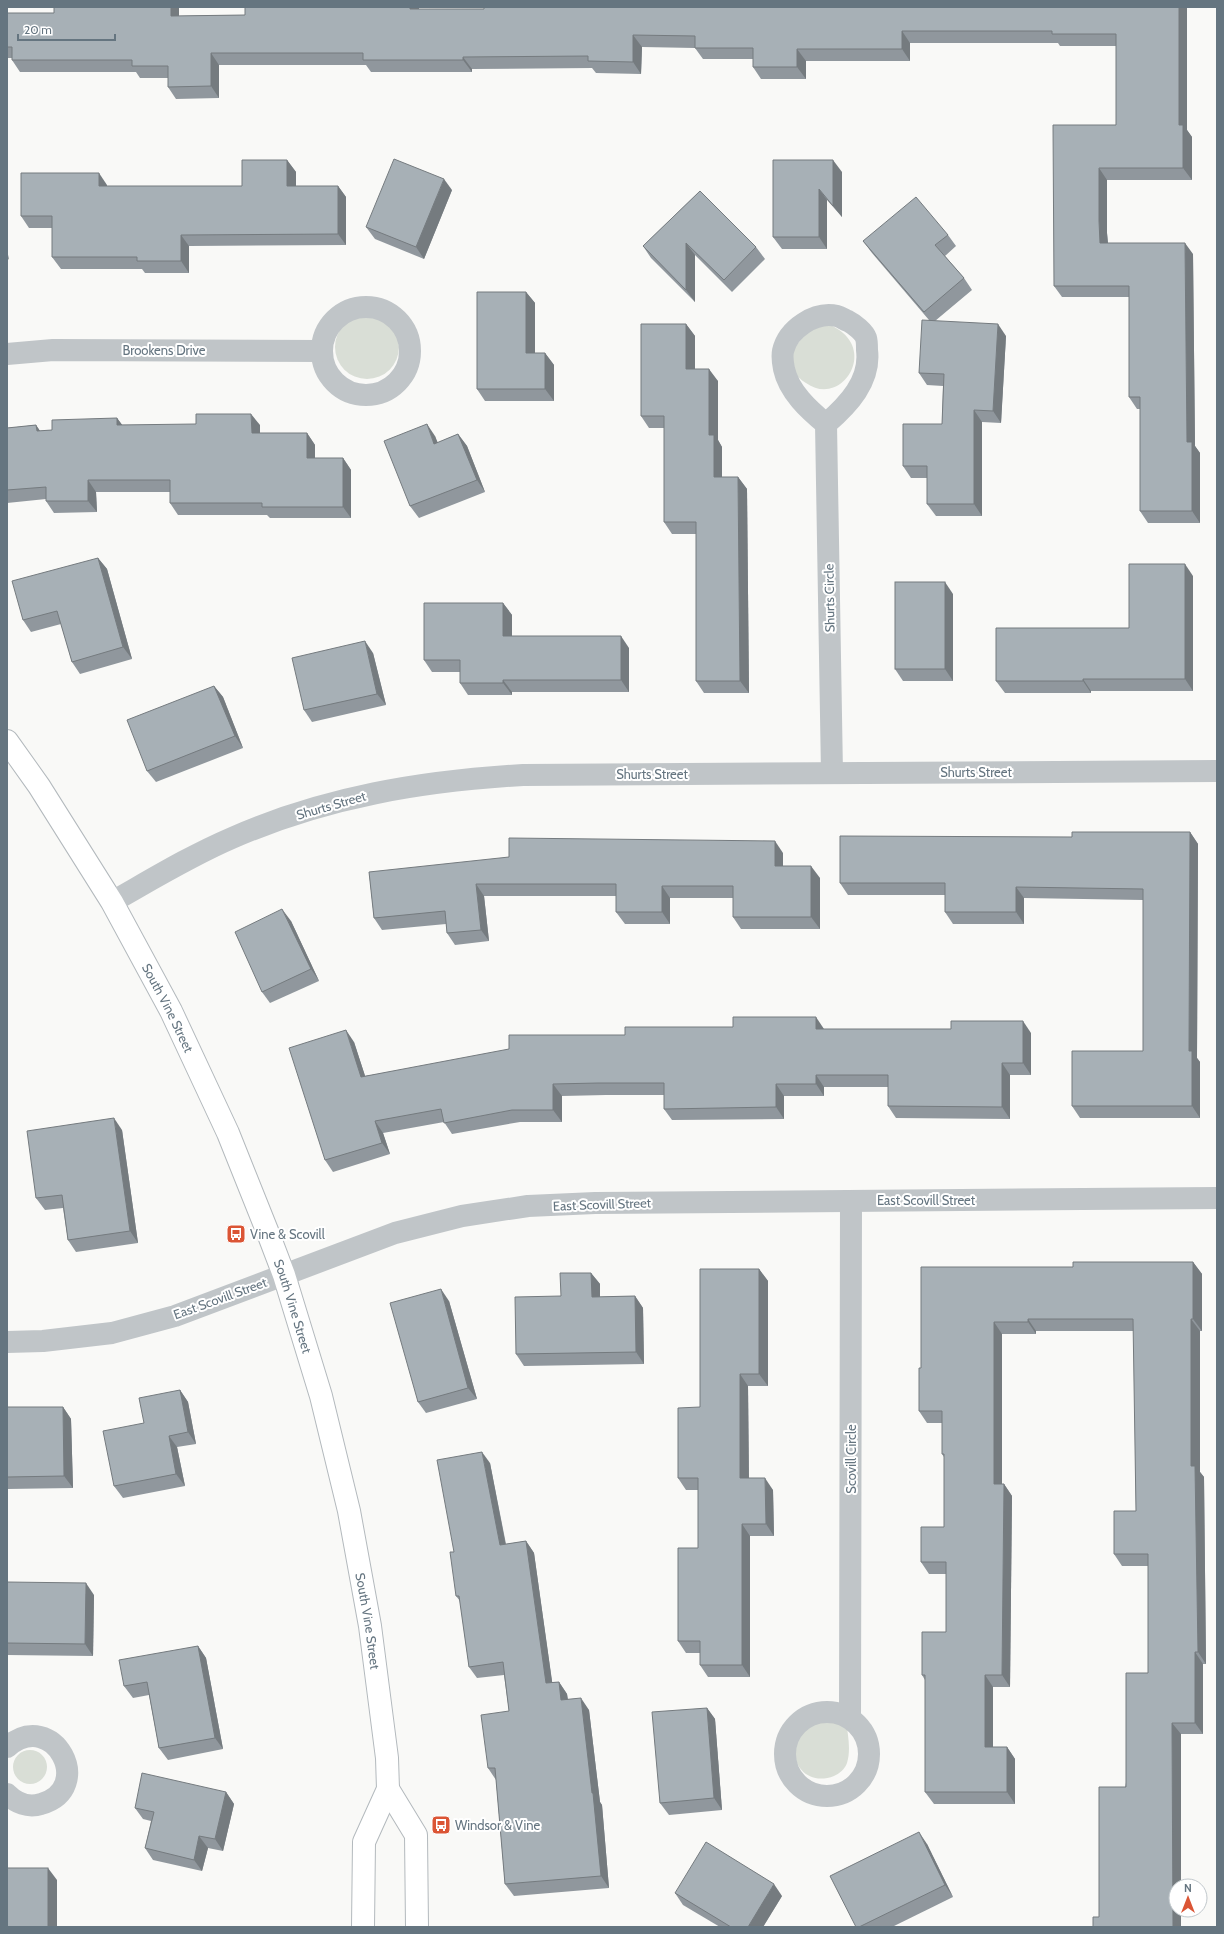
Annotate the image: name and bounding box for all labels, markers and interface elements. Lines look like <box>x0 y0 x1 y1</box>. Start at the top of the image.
scale bar <box>18 16 115 42</box>
text: 20 m <box>24 22 52 37</box>
street label: Brookens Drive <box>123 342 206 358</box>
street label: Shurts Circle <box>820 563 838 633</box>
street label: Shurts Street <box>940 764 1012 780</box>
street label: Shurts Street <box>616 766 688 782</box>
street label: Shurts Street <box>294 787 368 823</box>
street label: South Vine Street <box>139 961 197 1055</box>
street label: East Scovill Street <box>877 1192 976 1208</box>
street label: East Scovill Street <box>553 1194 652 1214</box>
bus stop icon: Vine & Scovill <box>225 1223 247 1245</box>
place label: Vine & Scovill <box>250 1226 325 1242</box>
street label: South Vine Street <box>271 1257 316 1356</box>
street label: East Scovill Street <box>171 1273 269 1322</box>
street label: Scovill Circle <box>843 1424 859 1494</box>
street label: South Vine Street <box>352 1571 384 1671</box>
bus stop icon: Windsor & Vine <box>430 1814 452 1836</box>
place label: Windsor & Vine <box>455 1817 540 1833</box>
north arrow <box>1168 1878 1208 1918</box>
text: N <box>1184 1881 1192 1895</box>

